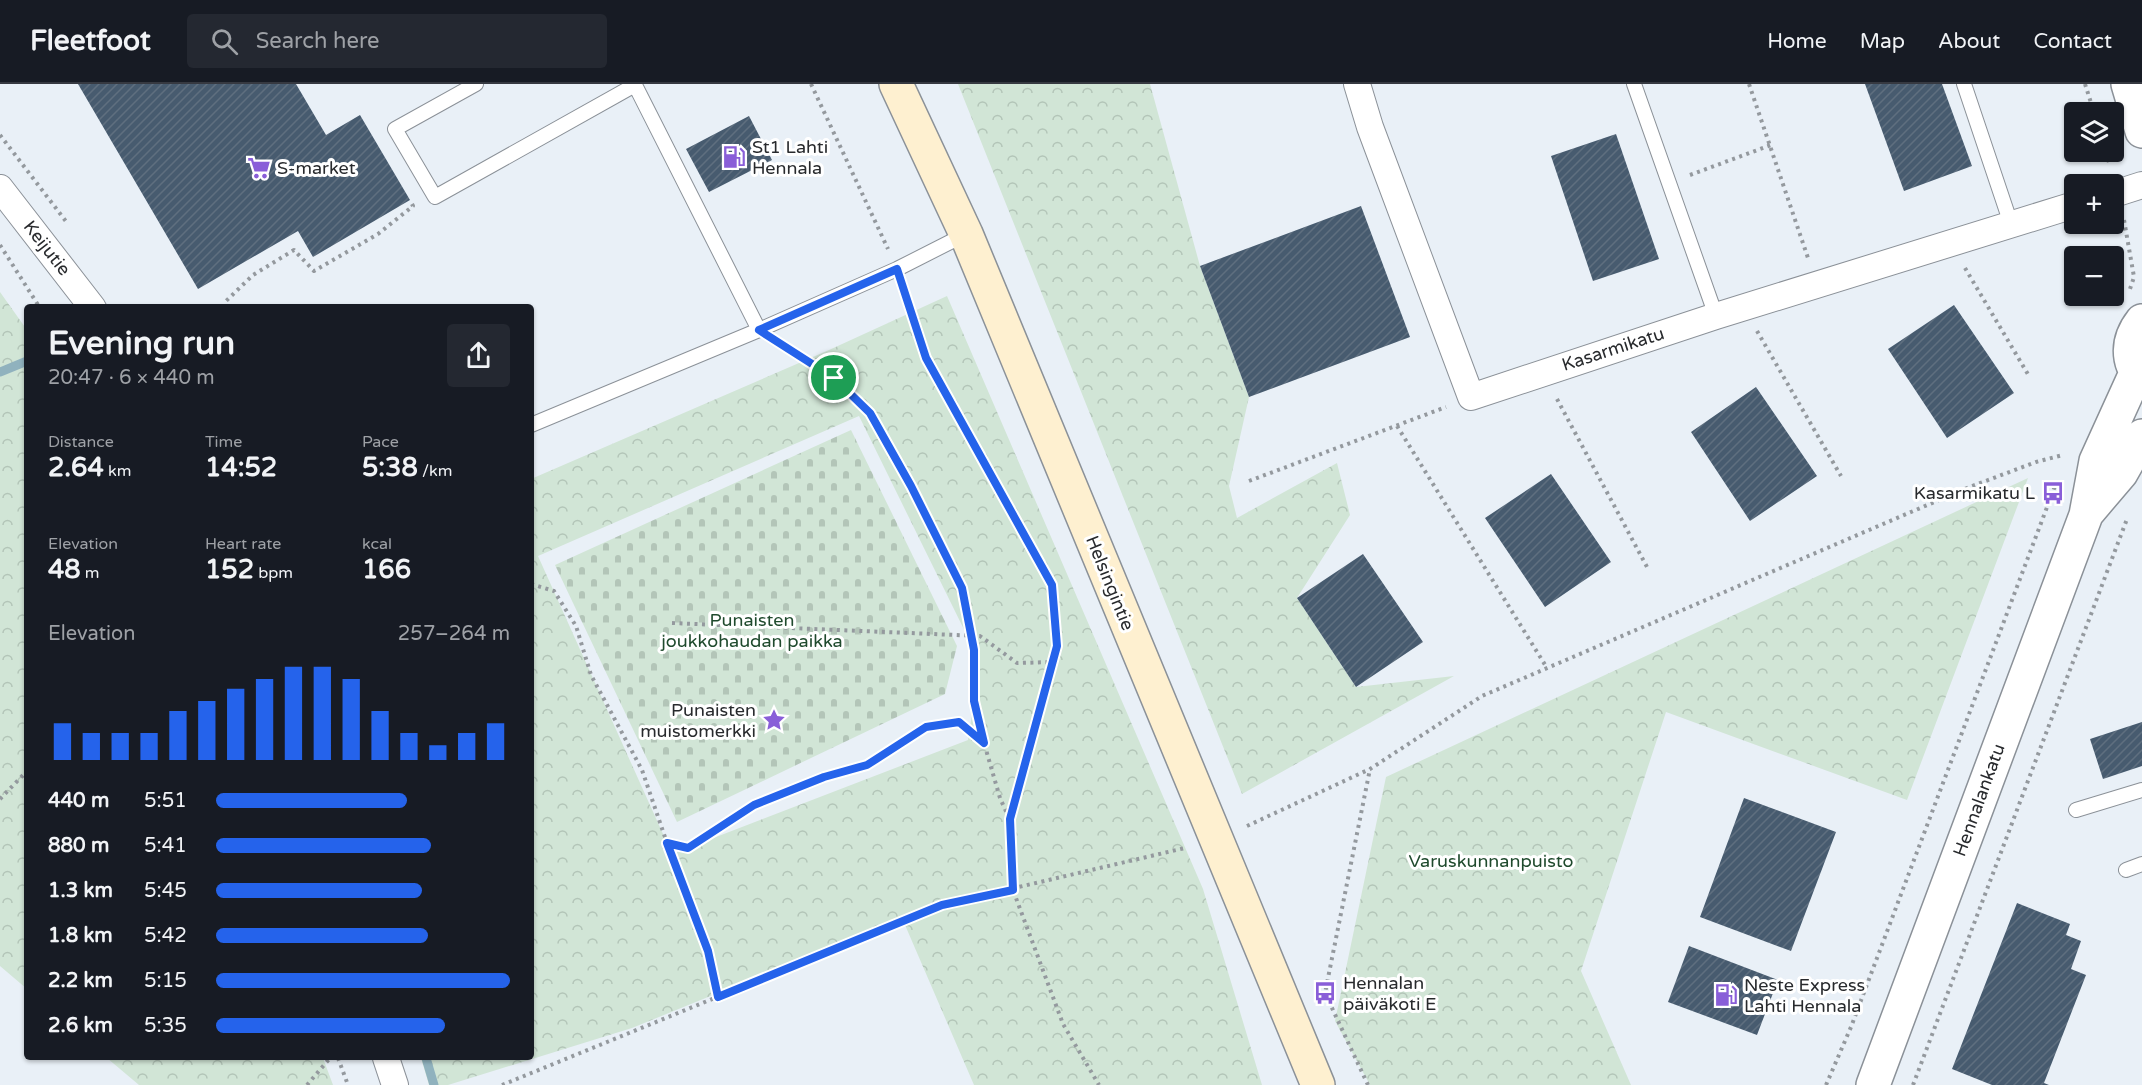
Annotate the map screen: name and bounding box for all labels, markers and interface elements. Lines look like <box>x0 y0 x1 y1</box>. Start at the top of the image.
search box <box>187 14 607 68</box>
text: Fleetfoot <box>30 24 151 58</box>
icon: search <box>208 25 241 58</box>
text: Search here <box>256 28 379 54</box>
text: Home <box>1767 29 1827 54</box>
text: Map <box>1860 29 1905 54</box>
text: About <box>1938 29 2000 54</box>
text: Contact <box>2033 29 2112 54</box>
map controls <box>2064 102 2124 306</box>
button: layers <box>2064 102 2124 162</box>
place label: St1 Lahti Hennala <box>752 136 828 179</box>
fuel station icon: St1 Lahti Hennala <box>721 144 747 170</box>
supermarket icon: S-market <box>246 155 272 181</box>
place label: S-market <box>277 157 356 179</box>
button: + <box>2064 174 2124 234</box>
street label: Keijutie <box>19 216 75 280</box>
button: − <box>2064 246 2124 306</box>
street label: Kasarmikatu <box>1559 322 1667 376</box>
text: Evening run <box>48 324 235 363</box>
button: share <box>447 324 510 387</box>
pin <box>808 352 859 403</box>
icon: arrive <box>817 361 850 394</box>
text: 20:47 · 6 × 440 m <box>48 366 215 390</box>
text: Distance <box>48 432 114 452</box>
text: Time <box>205 432 242 452</box>
text: Pace <box>362 432 399 452</box>
text: 2.64 <box>48 452 104 483</box>
text: 14:52 <box>205 452 277 483</box>
text: 5:38 <box>362 452 418 483</box>
text: km <box>104 461 131 481</box>
text: /km <box>418 461 452 481</box>
bus stop icon: Kasarmikatu L <box>2040 480 2066 506</box>
place label: Kasarmikatu L <box>1914 482 2036 504</box>
street label: Helsingintie <box>1081 532 1139 634</box>
text: Elevation <box>48 534 118 554</box>
text: Heart rate <box>205 534 281 554</box>
text: kcal <box>362 534 392 554</box>
text: 48 <box>48 554 81 585</box>
text: 152 <box>205 554 254 585</box>
text: 166 <box>362 554 411 585</box>
text: m <box>81 563 100 583</box>
text: bpm <box>254 563 293 583</box>
park label: Punaisten joukkohaudan paikka <box>660 609 843 652</box>
text: Elevation <box>48 622 135 646</box>
text: 257–264 m <box>398 622 510 646</box>
place label: Punaisten muistomerkki <box>640 699 756 742</box>
place icon: Punaisten muistomerkki <box>761 707 787 733</box>
street label: Hennalankatu <box>1948 741 2010 859</box>
text: 440 m <box>48 789 109 813</box>
text: 5:51 <box>144 789 187 813</box>
text: 880 m <box>48 834 109 858</box>
text: 5:41 <box>144 834 187 858</box>
park label: Varuskunnanpuisto <box>1409 850 1574 872</box>
text: 1.3 km <box>48 879 113 903</box>
text: 5:45 <box>144 879 187 903</box>
text: 1.8 km <box>48 924 113 948</box>
text: 5:42 <box>144 924 187 948</box>
text: 2.2 km <box>48 969 113 993</box>
text: 5:15 <box>144 969 187 993</box>
place label: Hennalan päiväkoti E <box>1343 972 1437 1015</box>
place label: Neste Express Lahti Hennala <box>1744 974 1865 1017</box>
bus stop icon: Hennalan päiväkoti E <box>1312 980 1338 1006</box>
fuel station icon: Neste Express Lahti Hennala <box>1713 982 1739 1008</box>
text: 2.6 km <box>48 1014 113 1038</box>
text: 5:35 <box>144 1014 187 1038</box>

